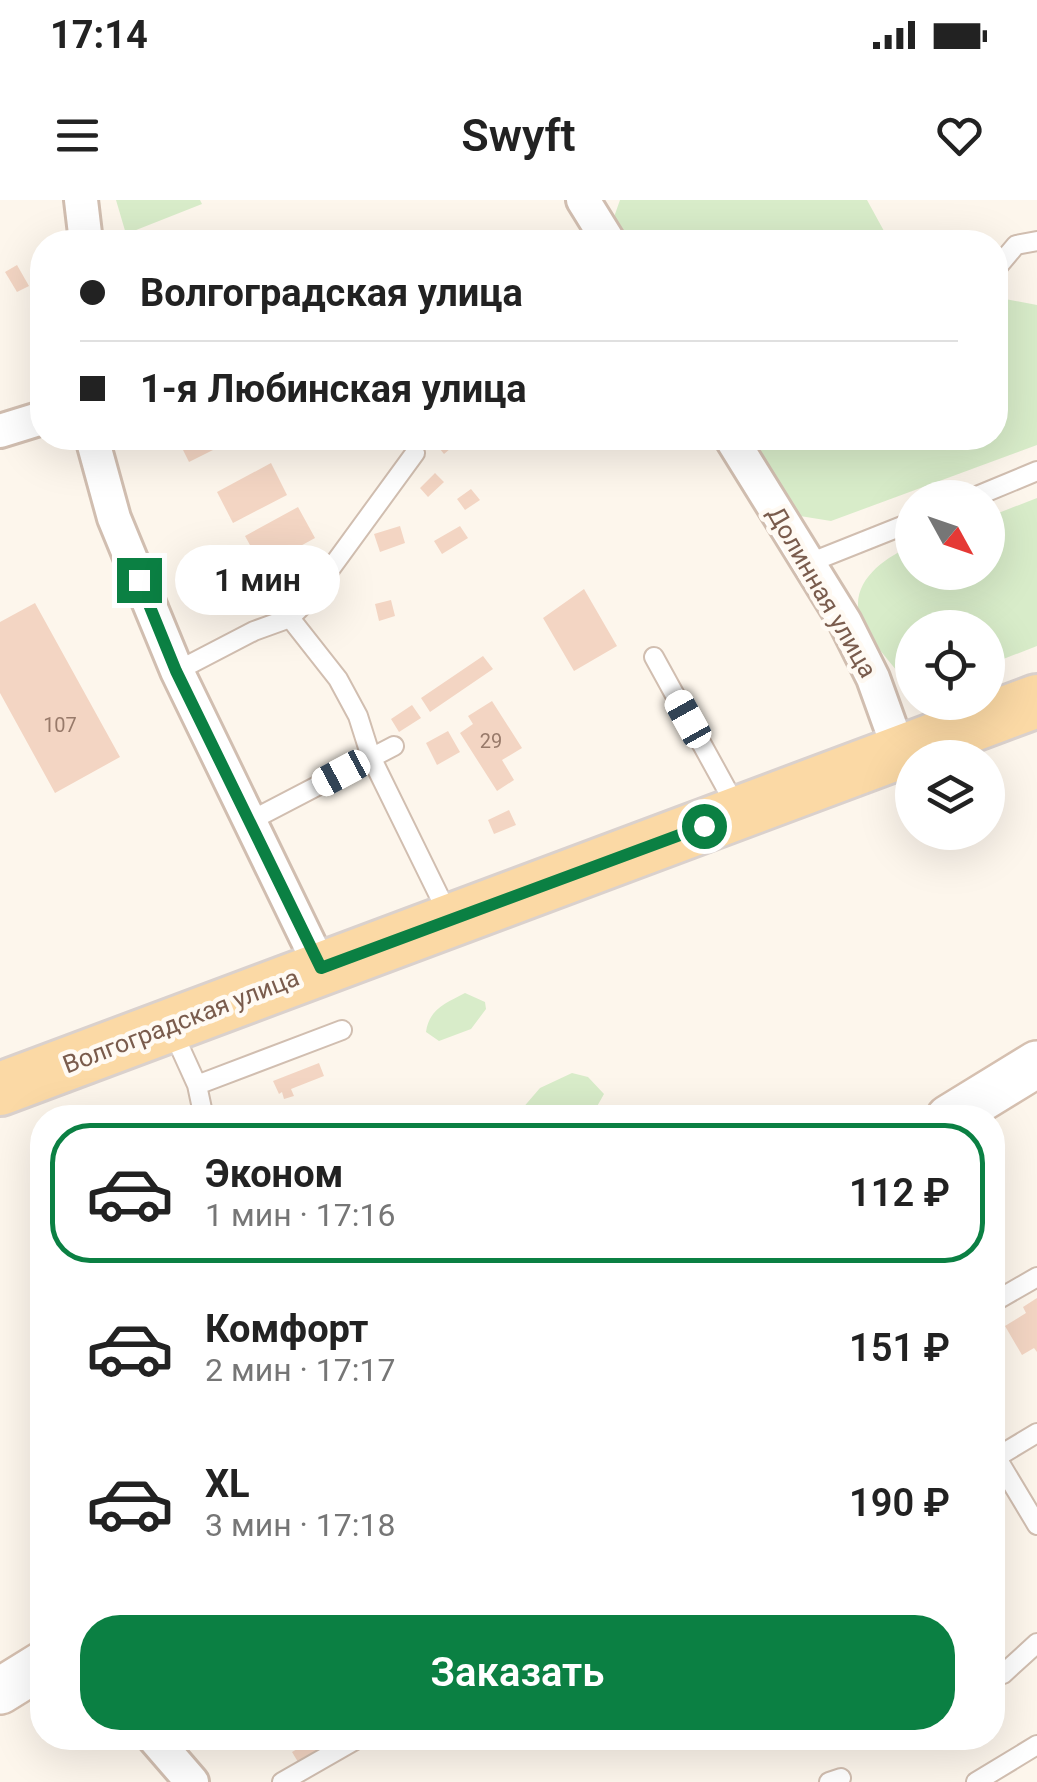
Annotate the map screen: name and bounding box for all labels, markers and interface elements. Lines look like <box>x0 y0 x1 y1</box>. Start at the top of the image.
text: 17:14 <box>50 13 148 57</box>
icon: menu <box>50 108 105 163</box>
icon: heart <box>932 108 987 163</box>
text: Swyft <box>461 109 576 162</box>
text: Волгоградская улица <box>140 271 523 315</box>
text: 1-я Любинская улица <box>140 367 527 411</box>
north arrow <box>895 480 1005 590</box>
map controls <box>895 480 1005 850</box>
street label: Долинная улица <box>761 501 883 683</box>
callout: 1 мин <box>174 545 339 615</box>
route end <box>117 558 162 603</box>
text: 1 мин <box>214 561 301 599</box>
button: locate <box>895 610 1005 720</box>
car <box>660 685 716 753</box>
house number: 107 <box>43 713 77 737</box>
house number: 29 <box>480 729 502 753</box>
button: layers <box>895 740 1005 850</box>
car <box>307 746 375 800</box>
route start <box>682 804 727 849</box>
street label: Волгоградская улица <box>59 963 303 1079</box>
icon: car <box>85 1148 175 1238</box>
text: Эконом <box>205 1152 343 1196</box>
text: 112 ₽ <box>849 1171 950 1215</box>
text: 1 мин · 17:16 <box>205 1196 396 1234</box>
icon: car <box>85 1303 175 1393</box>
text: Комфорт <box>205 1307 368 1351</box>
text: 151 ₽ <box>849 1326 950 1370</box>
text: 2 мин · 17:17 <box>205 1351 396 1389</box>
icon: car <box>85 1458 175 1548</box>
text: XL <box>205 1462 250 1506</box>
text: 190 ₽ <box>849 1481 950 1525</box>
text: 3 мин · 17:18 <box>205 1506 396 1544</box>
button: Заказать <box>80 1615 955 1730</box>

